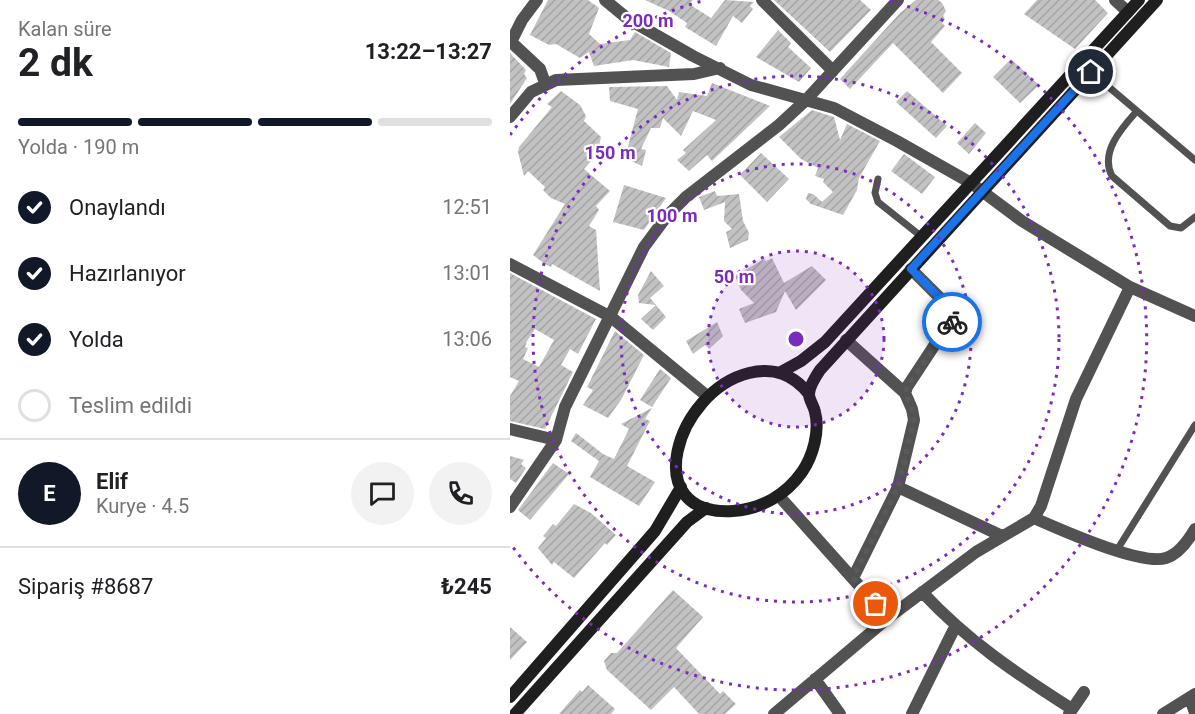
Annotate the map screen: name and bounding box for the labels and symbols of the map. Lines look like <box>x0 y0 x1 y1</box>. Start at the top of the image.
text: 200 m <box>622 10 674 31</box>
pin <box>1065 46 1116 97</box>
text: 150 m <box>584 142 636 163</box>
text: 100 m <box>646 205 698 226</box>
text: 50 m <box>714 266 754 287</box>
courier <box>922 292 982 352</box>
centre of rings <box>786 329 806 349</box>
pin <box>850 578 901 629</box>

